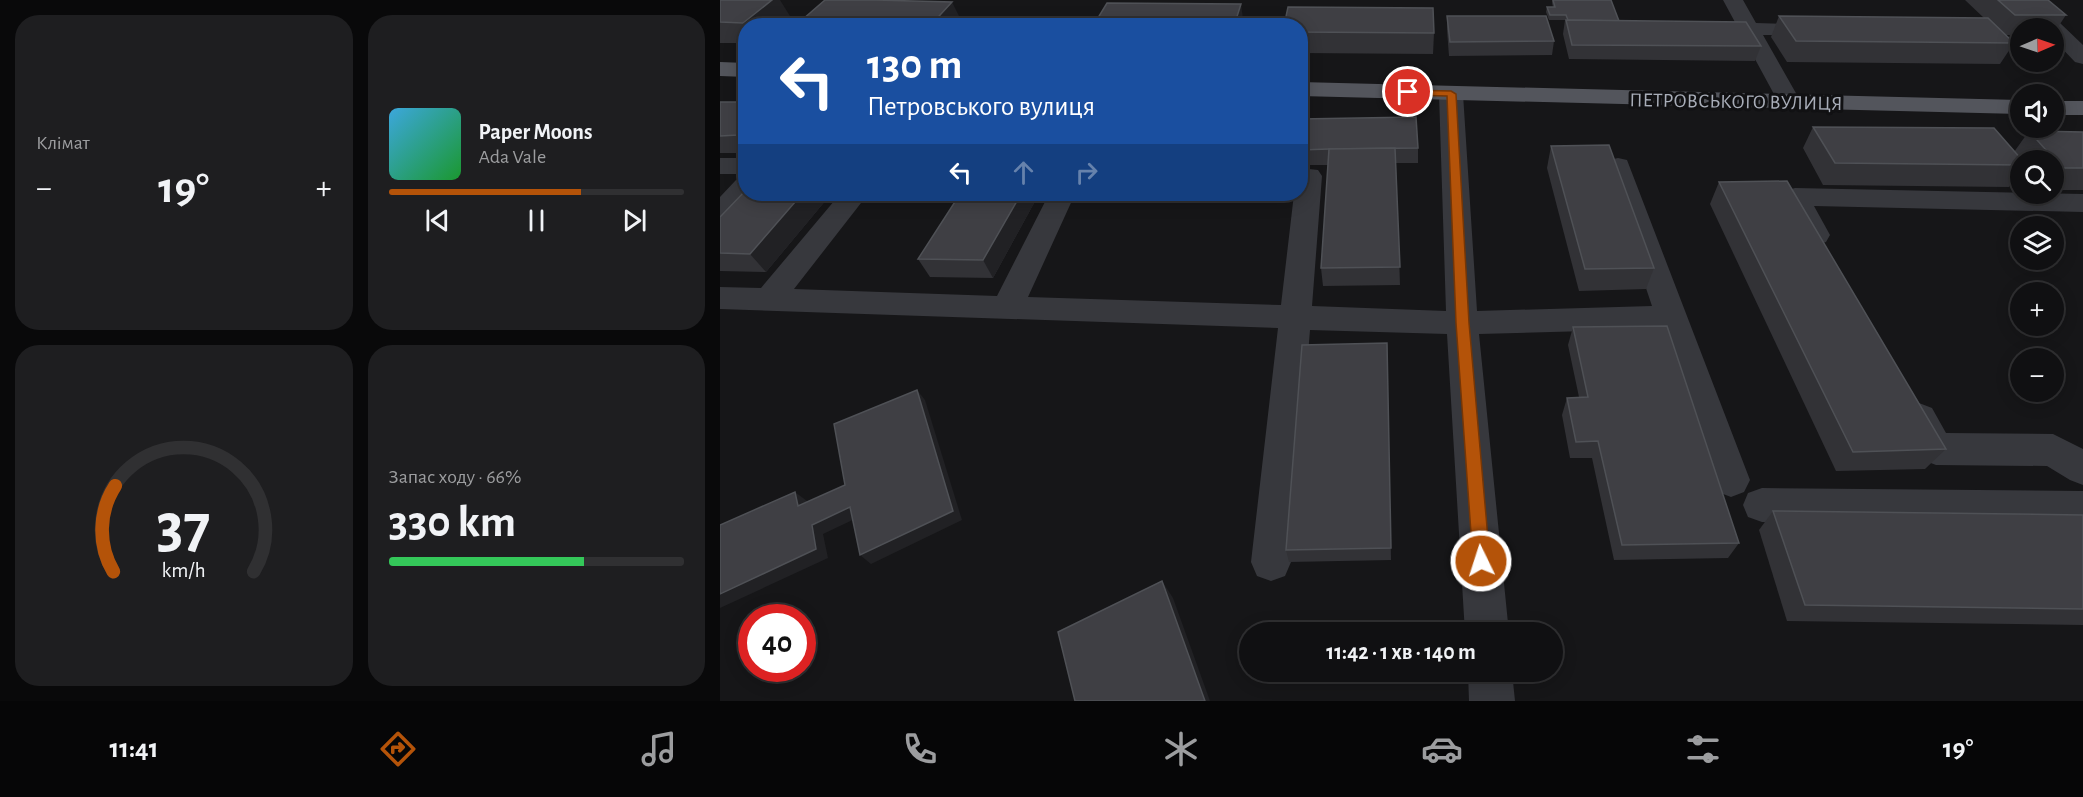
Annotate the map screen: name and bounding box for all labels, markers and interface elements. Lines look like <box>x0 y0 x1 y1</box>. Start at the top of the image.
north arrow <box>2010 18 2064 72</box>
map controls <box>2010 18 2064 402</box>
icon: left <box>768 42 846 120</box>
text: 130 m <box>867 44 962 86</box>
pin <box>1382 66 1433 117</box>
icon: arrive <box>1391 75 1424 108</box>
button: sound <box>2010 84 2064 138</box>
street label: ПЕТРОВСЬКОГО ВУЛИЦЯ <box>1629 90 1843 114</box>
text: Петровського вулиця <box>867 93 1095 120</box>
text: Paper Moons <box>479 121 592 143</box>
text: Клімат <box>36 133 90 153</box>
text: Ada Vale <box>479 147 546 167</box>
button: search <box>2010 150 2064 204</box>
icon: left <box>944 156 977 189</box>
icon: ahead <box>1007 156 1040 189</box>
icon: right <box>1070 156 1103 189</box>
text: 19° <box>158 166 209 211</box>
text: − <box>36 172 52 205</box>
text: + <box>316 172 332 205</box>
icon: previous <box>421 204 454 237</box>
icon: pause <box>520 204 553 237</box>
icon: next <box>618 204 651 237</box>
button: layers <box>2010 216 2064 270</box>
button: + <box>2010 282 2064 336</box>
button: − <box>2010 348 2064 402</box>
text: Запас ходу · 66% <box>389 467 521 487</box>
text: 37 <box>157 496 211 558</box>
text: 330 km <box>389 500 516 545</box>
position arrow <box>1449 529 1513 593</box>
text: km/h <box>162 561 206 582</box>
speed limit sign: 40 <box>738 604 816 682</box>
text: 11:42 · 1 хв · 140 m <box>1326 641 1476 663</box>
icon: directions <box>377 728 419 770</box>
icon: music <box>638 728 680 770</box>
icon: phone <box>899 728 941 770</box>
icon: climate <box>1160 728 1202 770</box>
icon: car <box>1421 728 1463 770</box>
icon: filters <box>1682 728 1724 770</box>
text: 11:41 <box>109 735 158 762</box>
text: 19° <box>1943 735 1974 762</box>

